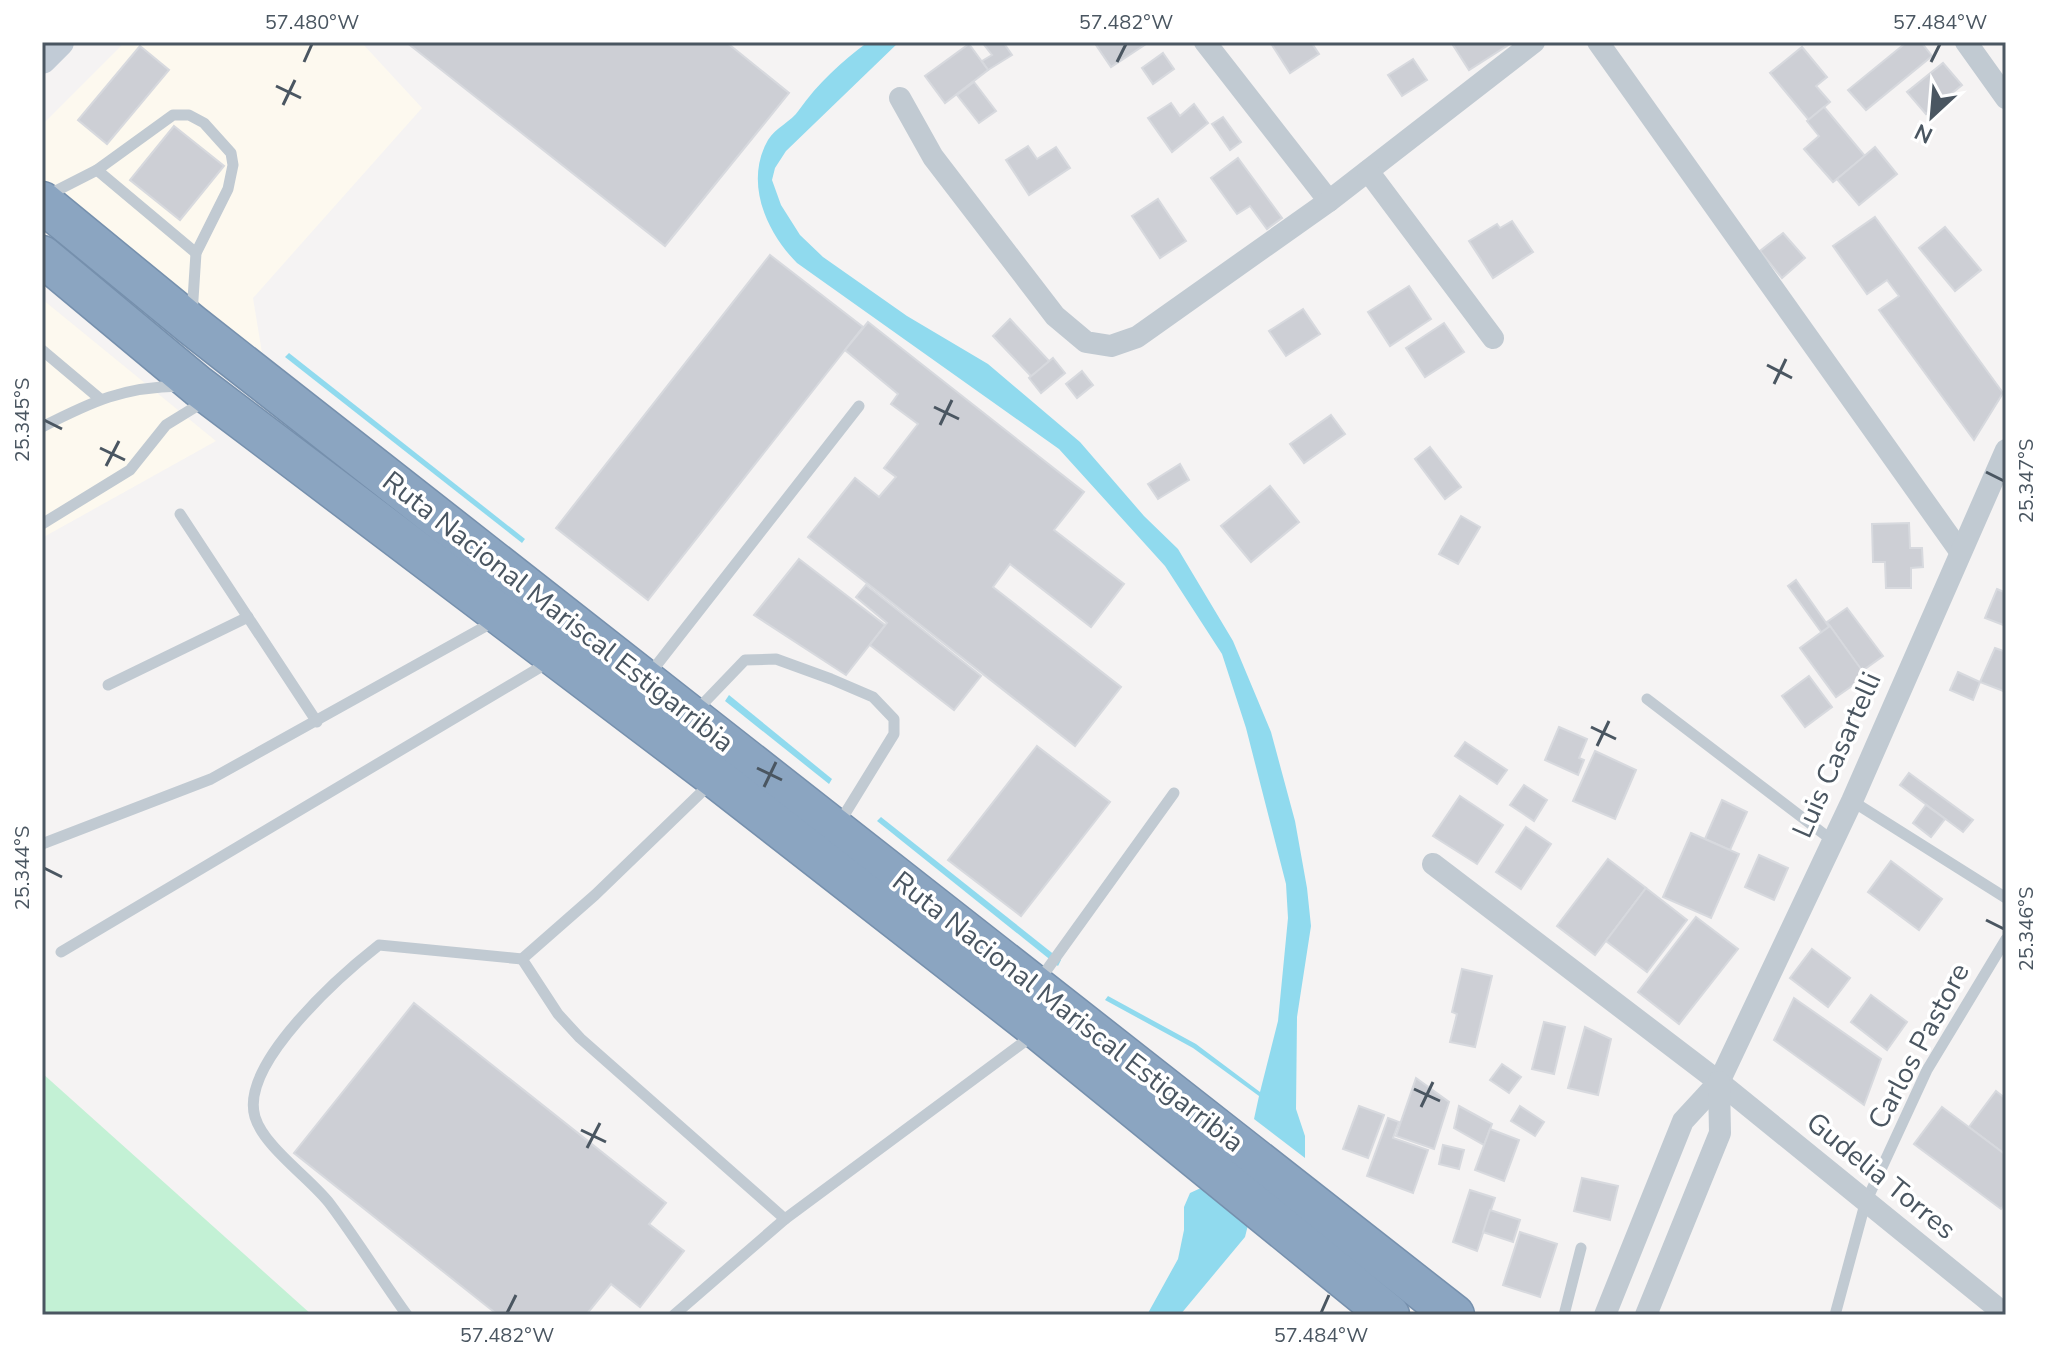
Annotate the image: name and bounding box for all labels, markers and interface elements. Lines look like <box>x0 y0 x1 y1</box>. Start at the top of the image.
text: 57.480°W <box>265 9 359 36</box>
text: 57.482°W <box>1079 9 1173 36</box>
text: 57.484°W <box>1893 9 1987 36</box>
north arrow <box>1892 76 1972 156</box>
text: N <box>1910 116 1938 150</box>
text: 25.345°S <box>9 378 36 462</box>
text: 25.347°S <box>2013 439 2040 523</box>
street label: Ruta Nacional Mariscal Estigarribia <box>374 463 742 761</box>
street label: Luis Casartelli <box>1784 666 1890 844</box>
text: 25.344°S <box>9 826 36 910</box>
street label: Ruta Nacional Mariscal Estigarribia <box>884 863 1252 1161</box>
text: 25.346°S <box>2013 887 2040 971</box>
street label: Carlos Pastore <box>1859 956 1979 1136</box>
street label: Gudelia Torres <box>1798 1104 1964 1248</box>
text: 57.482°W <box>460 1322 554 1349</box>
text: 57.484°W <box>1274 1322 1368 1349</box>

